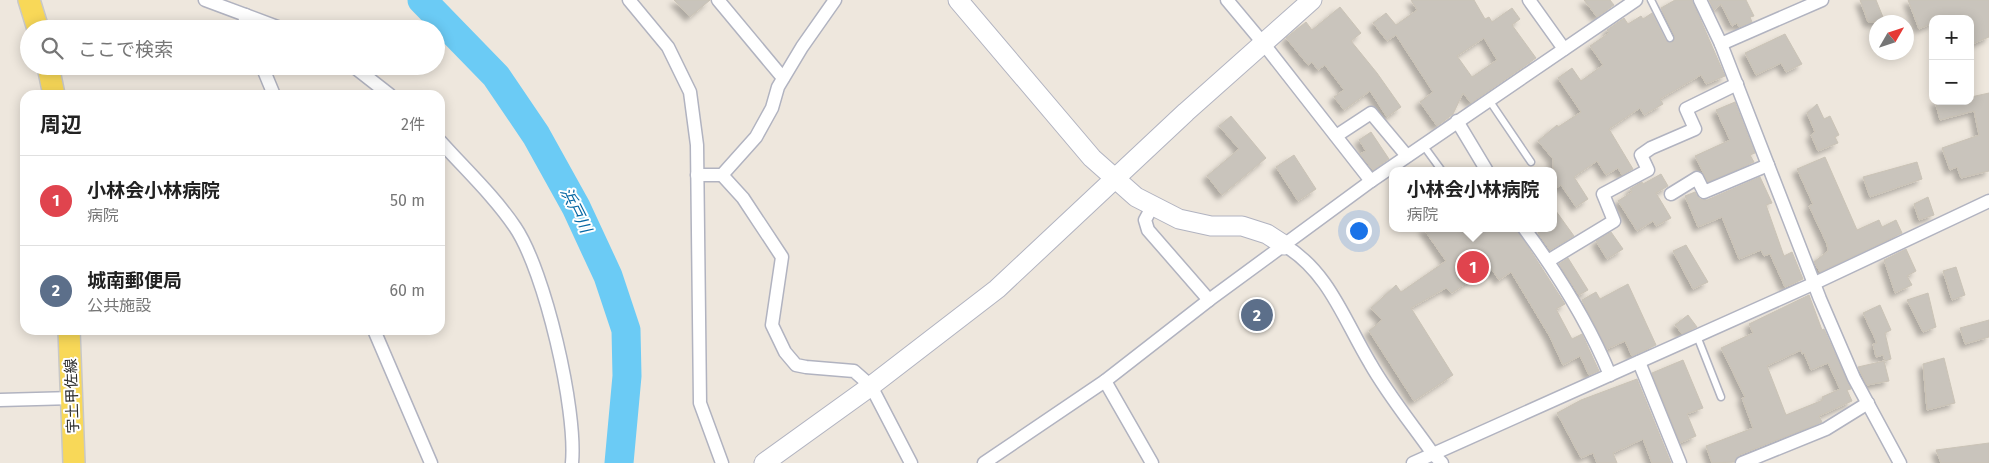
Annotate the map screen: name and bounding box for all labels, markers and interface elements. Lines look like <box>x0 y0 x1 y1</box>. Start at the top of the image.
north arrow <box>1869 15 1914 60</box>
map controls <box>1929 15 1974 105</box>
button: + <box>1929 15 1974 60</box>
search box <box>20 20 445 75</box>
icon: search <box>38 34 66 62</box>
text: ここで検索 <box>78 38 173 61</box>
button: − <box>1929 60 1974 105</box>
text: 周辺 <box>40 112 82 138</box>
text: 2件 <box>401 115 425 134</box>
popup <box>1389 167 1557 232</box>
text: 小林会小林病院 <box>1406 178 1540 201</box>
text: 小林会小林病院 <box>87 179 220 202</box>
water label: 浜戸川 <box>557 184 596 237</box>
text: 1 <box>52 191 60 210</box>
text: 50 m <box>390 191 425 210</box>
text: 病院 <box>1406 205 1439 224</box>
text: 病院 <box>87 206 119 225</box>
your location <box>1346 218 1372 244</box>
pin: 1 <box>1457 248 1489 286</box>
text: 城南郵便局 <box>87 269 182 292</box>
text: 2 <box>52 281 60 300</box>
text: 60 m <box>390 281 425 300</box>
text: 公共施設 <box>87 296 151 315</box>
pin: 2 <box>1241 296 1273 334</box>
street label: 宇土甲佐線 <box>62 358 82 434</box>

